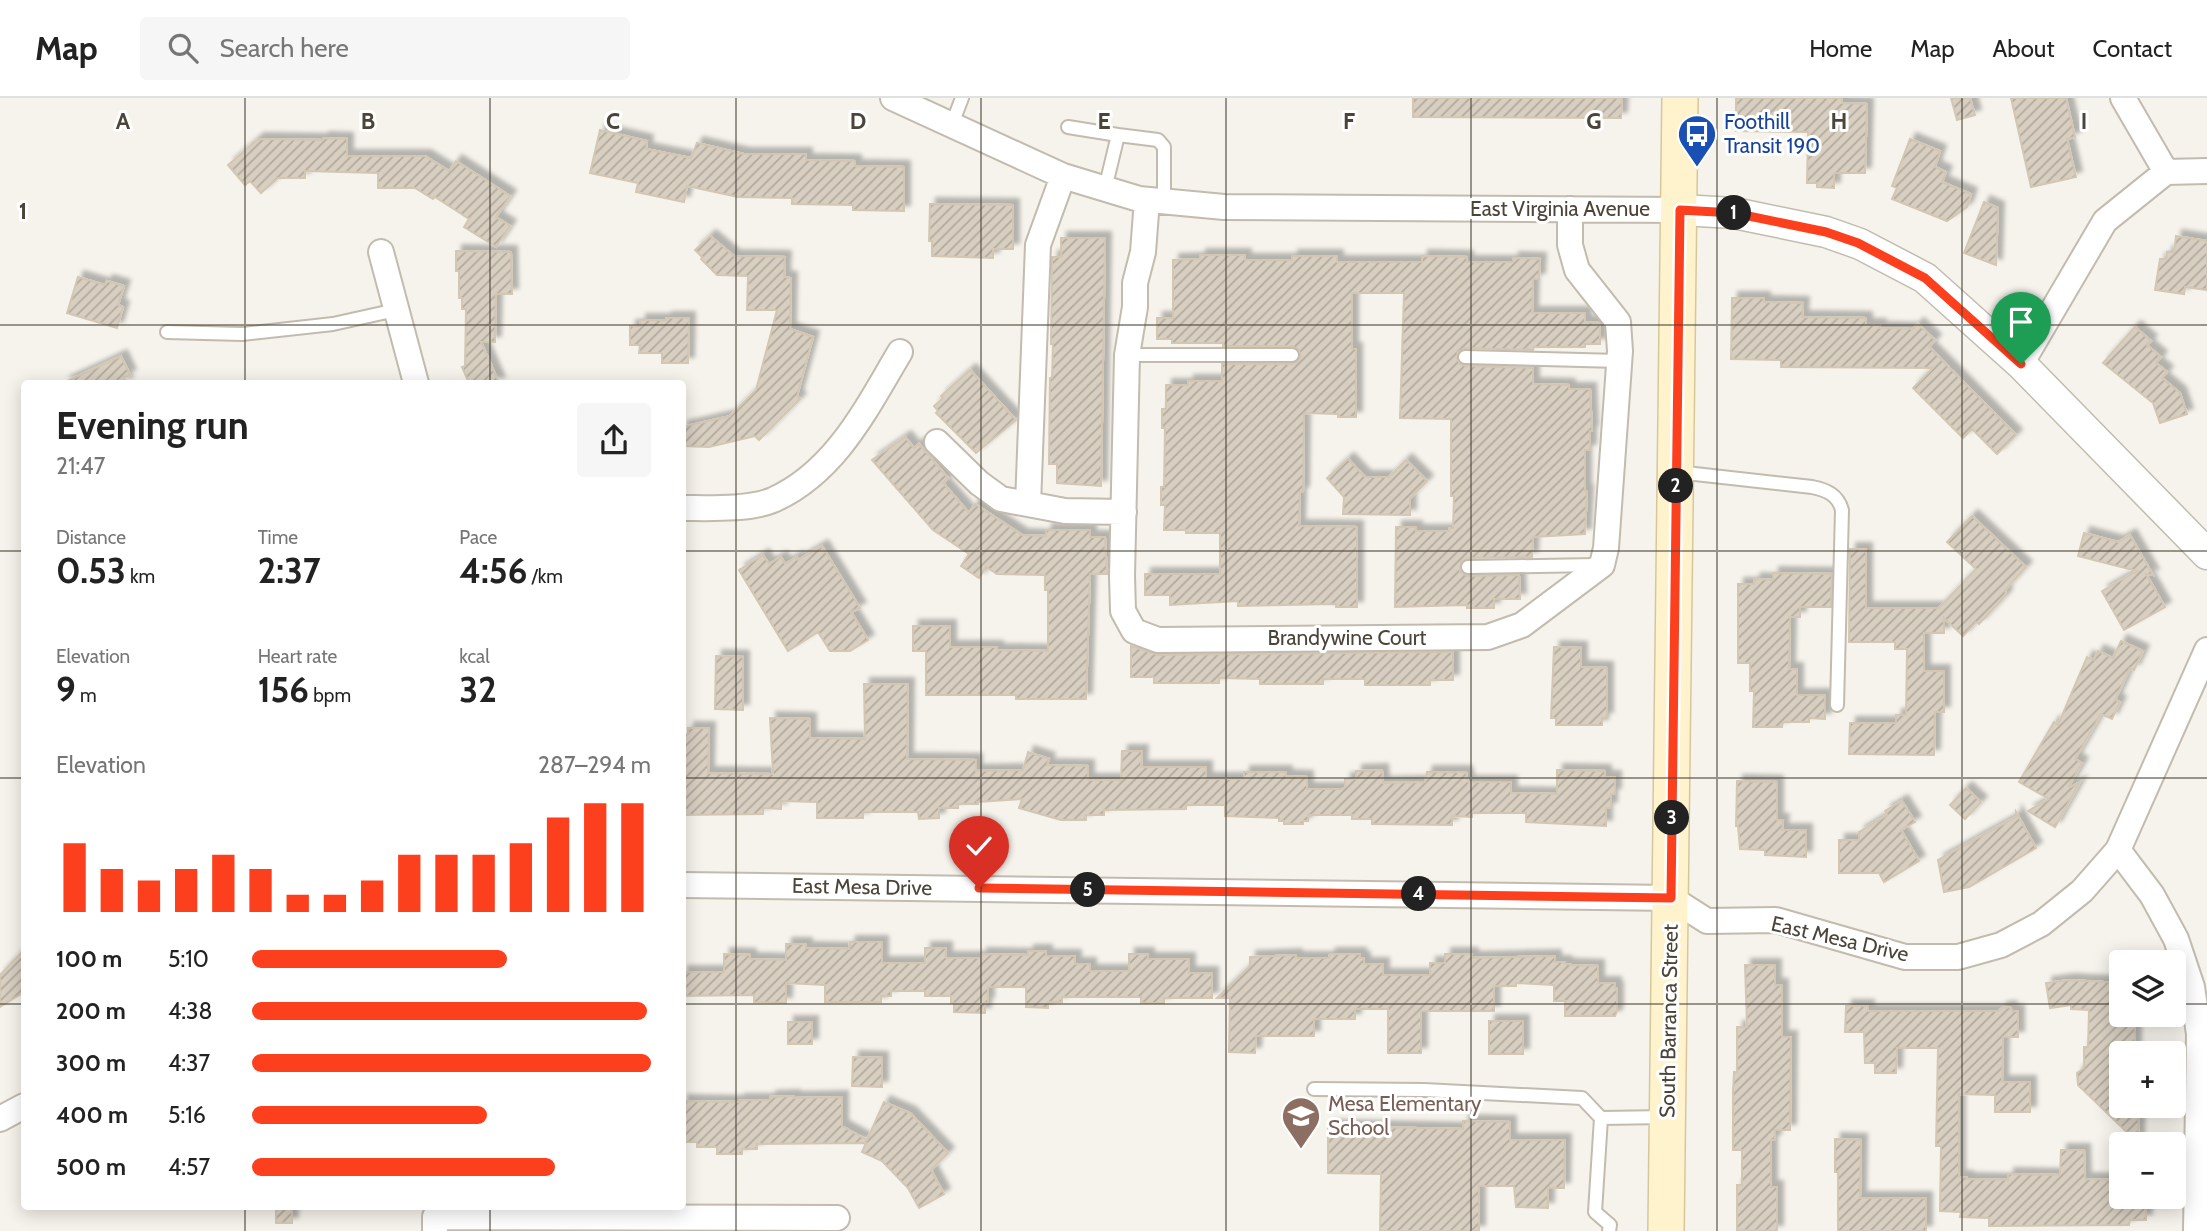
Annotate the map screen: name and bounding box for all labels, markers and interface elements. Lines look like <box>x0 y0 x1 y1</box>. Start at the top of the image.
search box <box>140 17 630 80</box>
text: Map <box>35 28 98 68</box>
icon: search <box>164 29 202 67</box>
text: Search here <box>220 32 349 64</box>
text: Home <box>1809 34 1872 63</box>
text: Map <box>1910 34 1955 63</box>
text: About <box>1993 34 2055 63</box>
text: Contact <box>2093 34 2172 63</box>
text: A <box>116 107 131 135</box>
text: B <box>361 107 375 135</box>
text: C <box>606 107 620 135</box>
text: D <box>850 107 866 135</box>
text: E <box>1097 107 1111 135</box>
text: F <box>1343 107 1355 135</box>
text: G <box>1586 107 1602 135</box>
text: H <box>1831 107 1847 135</box>
text: I <box>2081 107 2087 135</box>
place label: Foothill Transit 190 <box>1724 109 1820 158</box>
bus stop icon: Foothill Transit 190 <box>1676 113 1718 168</box>
pin: 1 <box>1716 195 1752 230</box>
street label: East Virginia Avenue <box>1470 196 1650 221</box>
text: 1 <box>19 197 27 225</box>
text: 1 <box>1730 201 1737 224</box>
pin <box>1991 292 2051 364</box>
icon: arrive <box>2002 303 2040 341</box>
text: Evening run <box>56 402 249 449</box>
button: share <box>577 403 651 477</box>
text: 21:47 <box>56 452 105 480</box>
pin: 2 <box>1658 468 1694 504</box>
text: 2 <box>1670 474 1681 497</box>
text: Distance <box>56 526 126 549</box>
text: Time <box>258 526 298 549</box>
text: Pace <box>459 526 497 549</box>
text: 0.53 <box>56 549 126 592</box>
text: 2:37 <box>258 549 321 592</box>
text: 4:56 <box>459 549 527 592</box>
text: km <box>126 565 155 588</box>
text: /km <box>527 565 563 588</box>
street label: Brandywine Court <box>1268 625 1426 650</box>
text: Elevation <box>56 645 130 668</box>
text: Heart rate <box>258 645 337 668</box>
text: kcal <box>459 645 490 668</box>
text: 9 <box>56 668 76 711</box>
text: 156 <box>258 668 309 711</box>
text: 32 <box>459 668 497 711</box>
text: m <box>76 684 97 707</box>
text: bpm <box>309 684 351 707</box>
text: Elevation <box>56 751 146 779</box>
text: 287–294 m <box>538 751 651 779</box>
pin: 3 <box>1654 800 1690 836</box>
text: 3 <box>1666 806 1677 829</box>
pin <box>949 816 1009 888</box>
icon: check <box>960 827 998 865</box>
pin: 5 <box>1070 872 1106 908</box>
street label: East Mesa Drive <box>792 873 933 900</box>
pin: 4 <box>1402 876 1436 912</box>
text: 5 <box>1082 878 1093 901</box>
text: 4 <box>1413 882 1424 905</box>
street label: East Mesa Drive <box>1769 911 1912 967</box>
street label: South Barranca Street <box>1654 924 1683 1118</box>
text: 100 m <box>56 945 122 973</box>
text: 5:10 <box>168 945 209 973</box>
map controls <box>2109 950 2186 1209</box>
button: layers <box>2109 950 2186 1027</box>
text: 200 m <box>56 997 126 1025</box>
text: 4:38 <box>168 997 212 1025</box>
button: + <box>2109 1041 2186 1118</box>
text: 300 m <box>56 1049 126 1077</box>
text: 4:37 <box>168 1049 210 1077</box>
place label: Mesa Elementary School <box>1328 1091 1482 1140</box>
school or university icon: Mesa Elementary School <box>1280 1095 1322 1150</box>
text: 400 m <box>56 1101 128 1129</box>
text: 5:16 <box>168 1101 206 1129</box>
button: − <box>2109 1132 2186 1209</box>
text: 500 m <box>56 1153 126 1181</box>
text: 4:57 <box>168 1153 210 1181</box>

